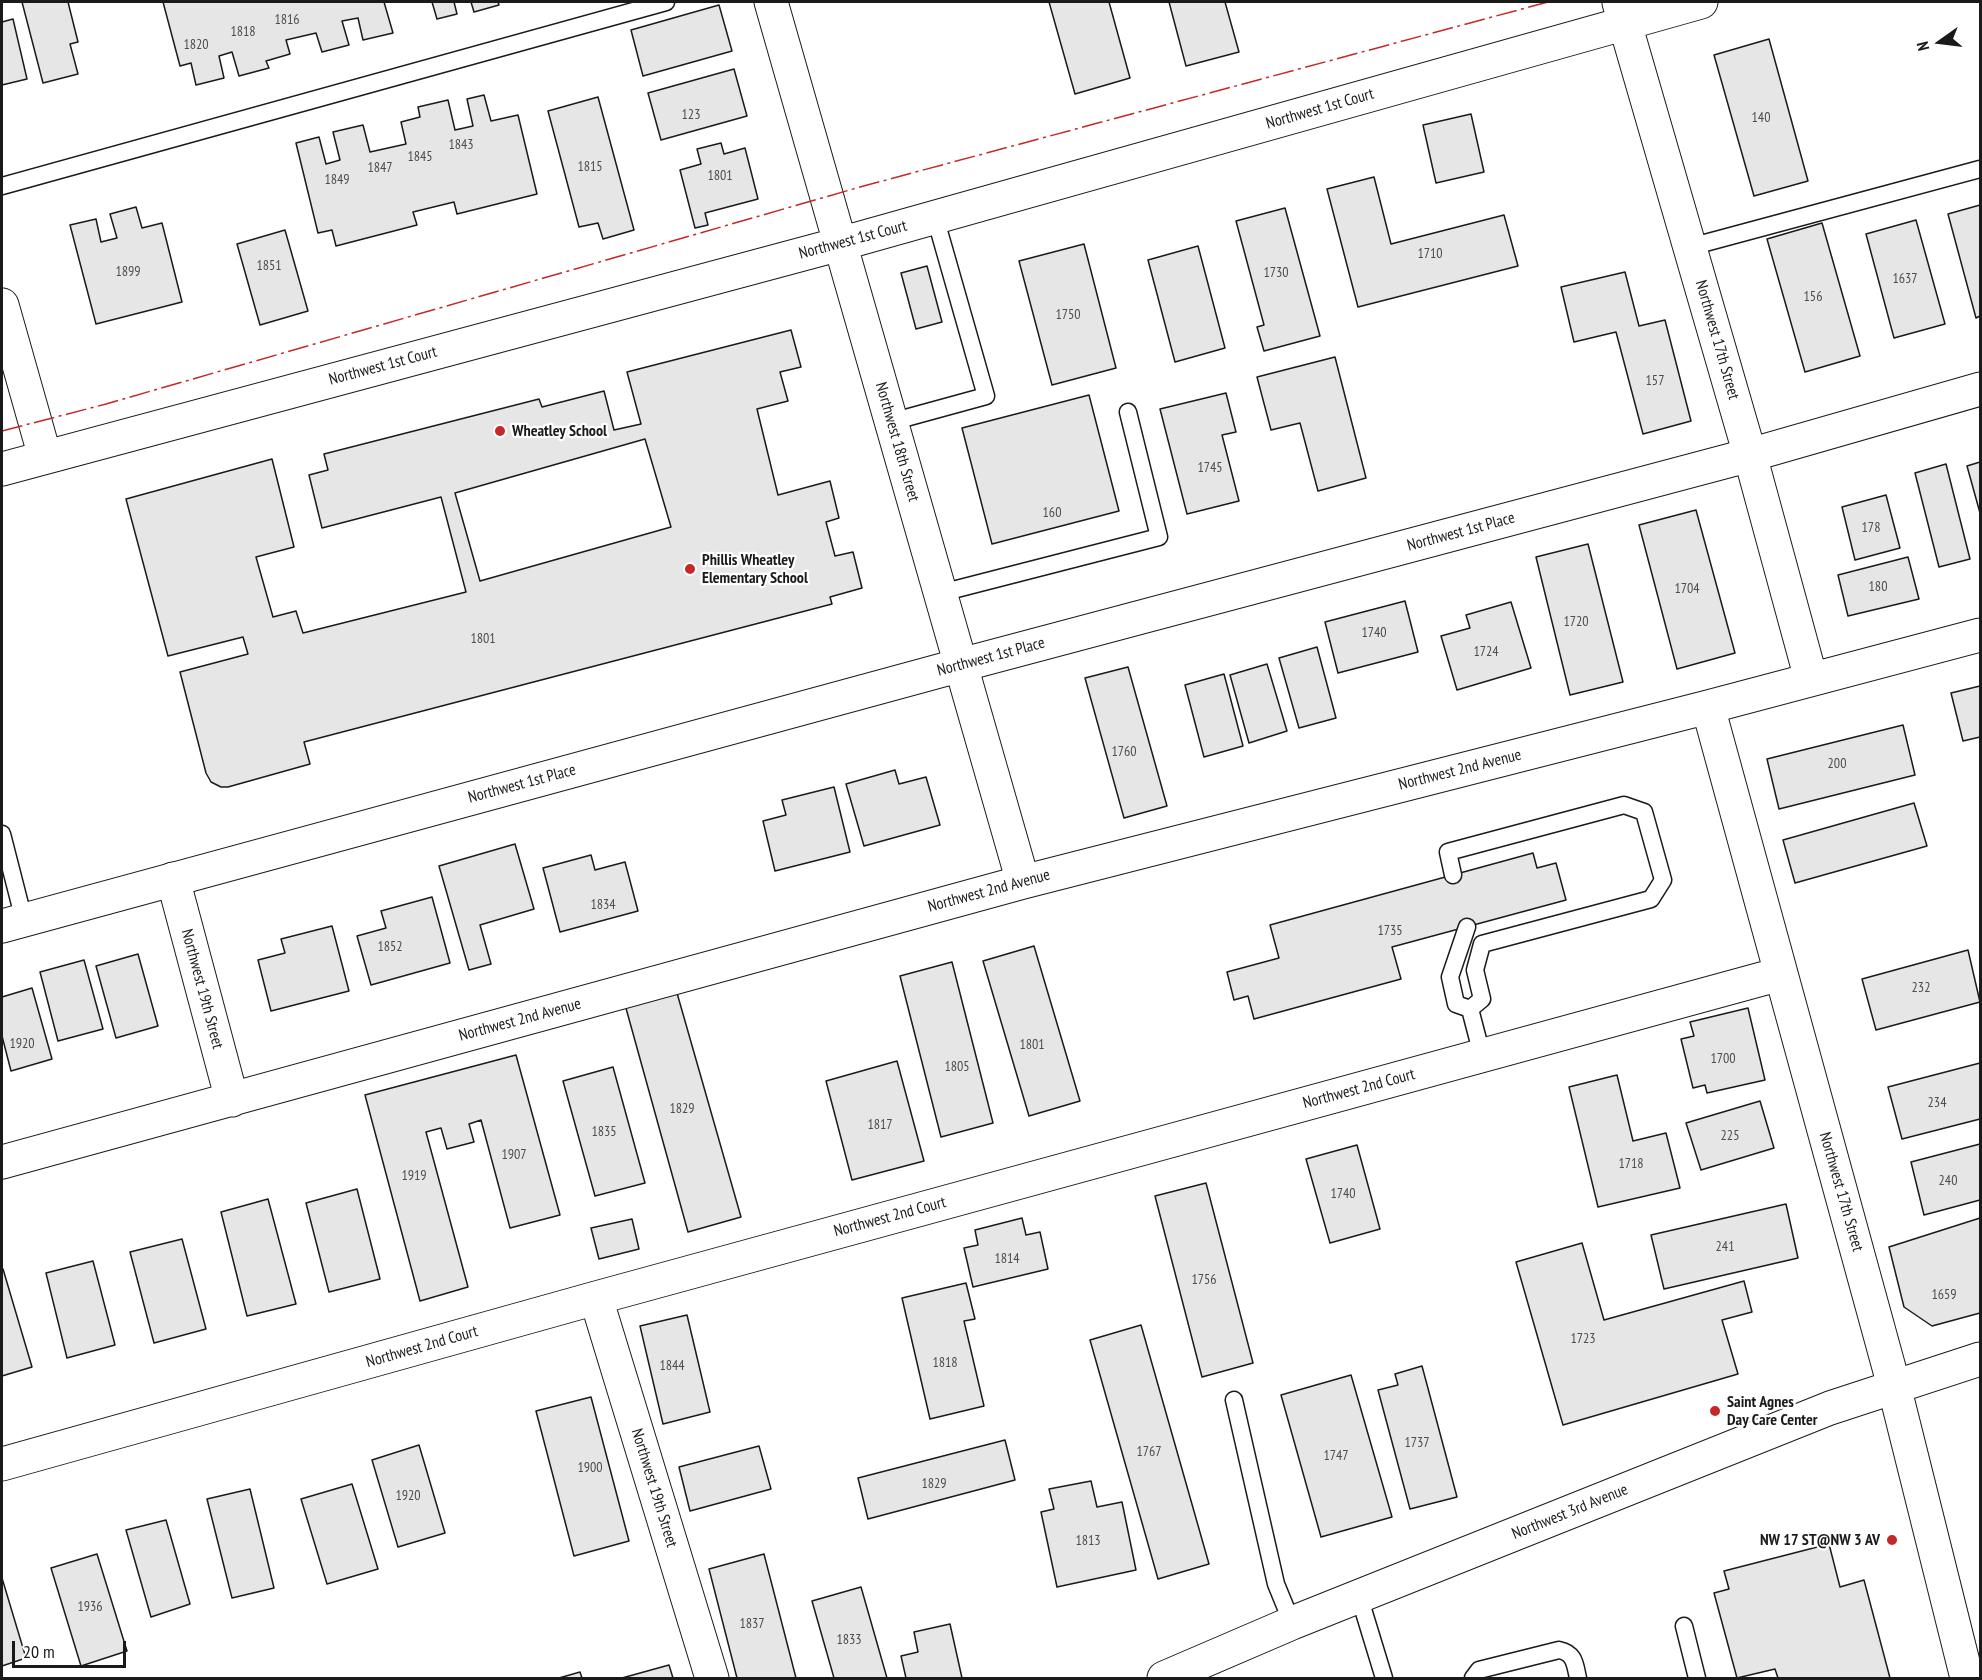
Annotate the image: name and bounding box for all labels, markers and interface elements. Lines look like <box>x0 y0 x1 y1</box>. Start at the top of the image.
house number: 1816 <box>274 12 300 28</box>
north arrow <box>1910 12 1970 72</box>
house number: 1818 <box>230 24 256 40</box>
house number: 1820 <box>183 37 209 53</box>
text: N <box>1912 40 1933 53</box>
street label: Northwest 1st Court <box>1264 84 1376 134</box>
house number: 123 <box>682 107 700 123</box>
house number: 140 <box>1752 110 1770 126</box>
house number: 1843 <box>448 137 474 153</box>
house number: 1845 <box>407 149 433 165</box>
house number: 1815 <box>577 159 603 175</box>
house number: 1847 <box>367 160 393 176</box>
house number: 1801 <box>707 168 733 184</box>
house number: 1849 <box>324 172 350 188</box>
street label: Northwest 1st Court <box>797 216 909 264</box>
house number: 1710 <box>1417 246 1443 262</box>
house number: 1851 <box>256 258 282 274</box>
house number: 1899 <box>115 264 141 280</box>
house number: 1730 <box>1263 265 1289 281</box>
house number: 1637 <box>1892 271 1918 287</box>
street label: Northwest 17th Street <box>1691 278 1743 402</box>
house number: 156 <box>1804 289 1822 305</box>
house number: 1750 <box>1055 307 1081 323</box>
street label: Northwest 1st Court <box>327 342 439 390</box>
house number: 157 <box>1646 373 1664 389</box>
street label: Northwest 18th Street <box>871 380 923 504</box>
place label: Wheatley School <box>512 421 607 441</box>
marker: Wheatley School <box>493 424 507 438</box>
house number: 1745 <box>1197 460 1223 476</box>
house number: 160 <box>1043 505 1061 521</box>
street label: Northwest 1st Place <box>1405 508 1517 556</box>
house number: 178 <box>1862 520 1880 536</box>
place label: Phillis Wheatley Elementary School <box>702 550 808 588</box>
marker: Phillis Wheatley Elementary School <box>683 562 697 576</box>
house number: 180 <box>1869 579 1887 595</box>
house number: 1704 <box>1674 581 1700 597</box>
house number: 1720 <box>1563 614 1589 630</box>
house number: 1740 <box>1361 625 1387 641</box>
house number: 1801 <box>470 631 496 647</box>
street label: Northwest 1st Place <box>935 633 1047 681</box>
house number: 1724 <box>1473 644 1499 660</box>
house number: 1760 <box>1111 744 1137 760</box>
street label: Northwest 2nd Avenue <box>1397 745 1523 795</box>
house number: 200 <box>1828 756 1846 772</box>
street label: Northwest 1st Place <box>466 760 578 808</box>
street label: Northwest 2nd Avenue <box>926 865 1052 917</box>
house number: 1834 <box>590 897 616 913</box>
house number: 1735 <box>1377 923 1403 939</box>
street label: Northwest 19th Street <box>177 927 227 1051</box>
house number: 1852 <box>377 939 403 955</box>
house number: 232 <box>1912 980 1930 996</box>
street label: Northwest 2nd Avenue <box>457 994 583 1046</box>
house number: 1920 <box>9 1036 35 1052</box>
house number: 1801 <box>1019 1037 1045 1053</box>
house number: 1700 <box>1710 1051 1736 1067</box>
house number: 1805 <box>944 1059 970 1075</box>
street label: Northwest 2nd Court <box>1301 1065 1417 1113</box>
house number: 234 <box>1928 1095 1946 1111</box>
house number: 1829 <box>669 1101 695 1117</box>
house number: 1817 <box>867 1117 893 1133</box>
house number: 1835 <box>591 1124 617 1140</box>
house number: 225 <box>1721 1128 1739 1144</box>
street label: Northwest 17th Street <box>1815 1130 1867 1254</box>
house number: 1907 <box>501 1147 527 1163</box>
house number: 1718 <box>1618 1156 1644 1172</box>
house number: 1919 <box>401 1168 427 1184</box>
house number: 240 <box>1939 1173 1957 1189</box>
house number: 1740 <box>1330 1186 1356 1202</box>
street label: Northwest 2nd Court <box>832 1193 948 1241</box>
house number: 241 <box>1716 1239 1734 1255</box>
house number: 1814 <box>994 1251 1020 1267</box>
house number: 1756 <box>1191 1272 1217 1288</box>
house number: 1659 <box>1931 1287 1957 1303</box>
street label: Northwest 2nd Court <box>364 1322 480 1372</box>
house number: 1723 <box>1570 1331 1596 1347</box>
house number: 1818 <box>932 1355 958 1371</box>
house number: 1844 <box>659 1358 685 1374</box>
place label: Saint Agnes Day Care Center <box>1727 1392 1818 1430</box>
marker: Saint Agnes Day Care Center <box>1708 1404 1722 1418</box>
street label: Northwest 19th Street <box>627 1426 681 1550</box>
house number: 1737 <box>1404 1435 1430 1451</box>
house number: 1767 <box>1136 1444 1162 1460</box>
house number: 1747 <box>1323 1448 1349 1464</box>
house number: 1900 <box>577 1460 603 1476</box>
house number: 1829 <box>921 1476 947 1492</box>
street label: Northwest 3rd Avenue <box>1509 1480 1631 1544</box>
house number: 1920 <box>395 1488 421 1504</box>
place label: NW 17 ST@NW 3 AV <box>1760 1530 1880 1550</box>
house number: 1813 <box>1075 1533 1101 1549</box>
marker: NW 17 ST@NW 3 AV <box>1885 1533 1899 1547</box>
house number: 1936 <box>77 1599 103 1615</box>
house number: 1837 <box>739 1616 765 1632</box>
scale bar <box>15 1629 129 1667</box>
house number: 1833 <box>836 1632 862 1648</box>
text: 20 m <box>23 1640 55 1663</box>

